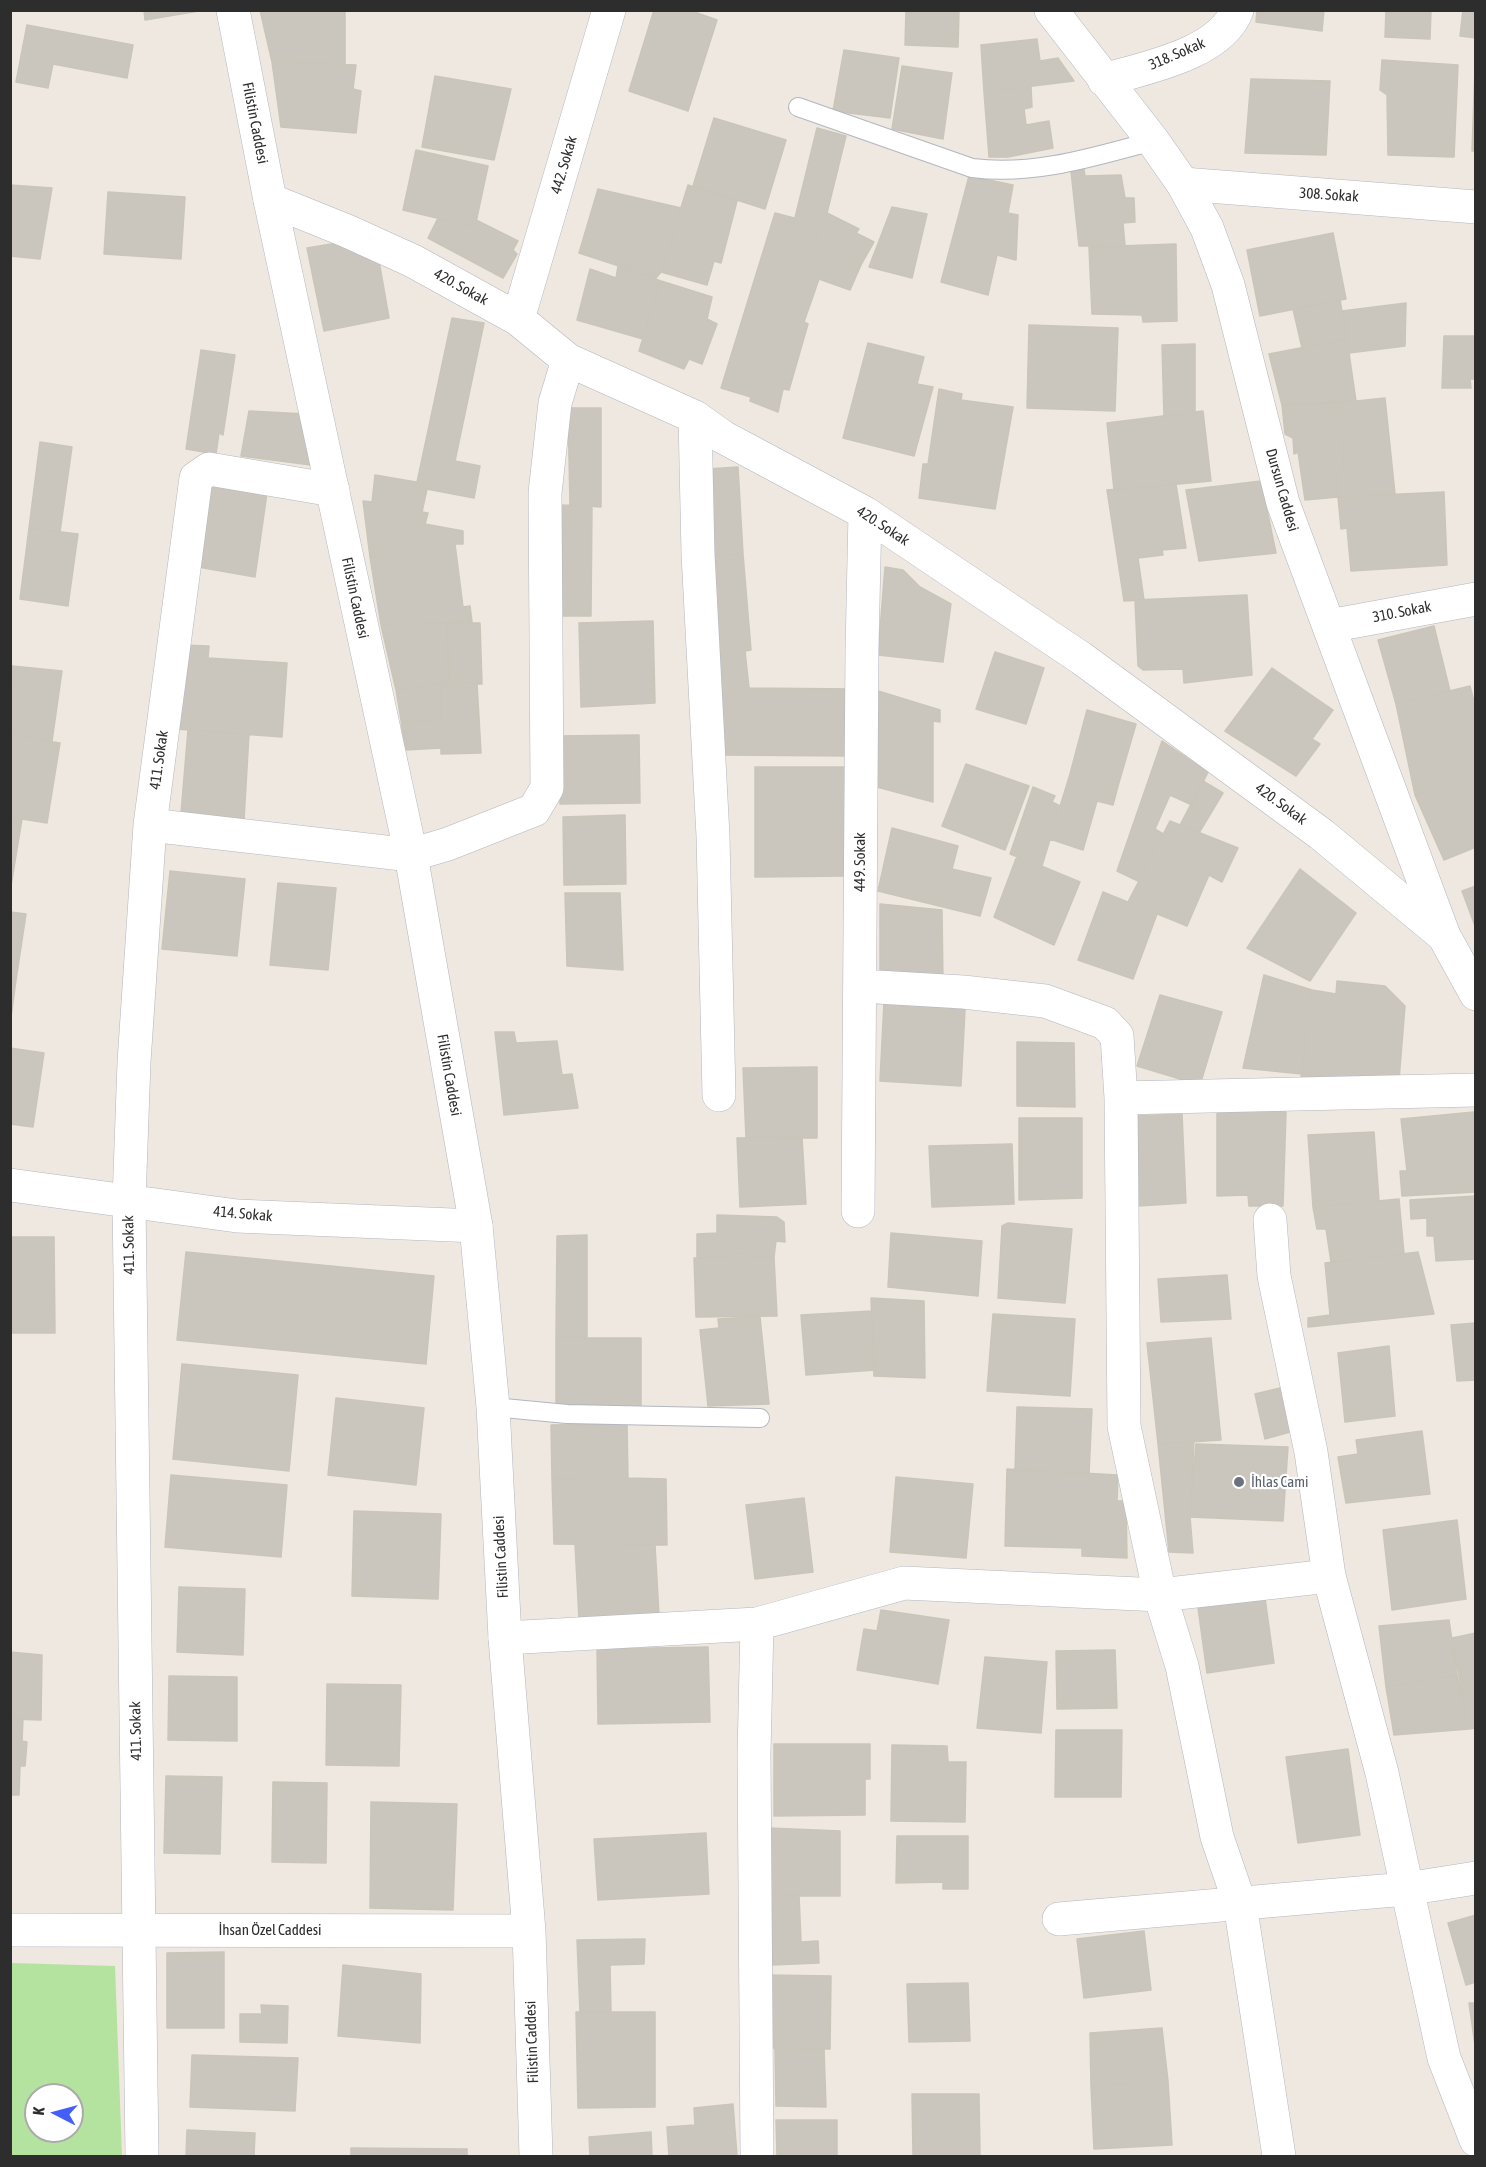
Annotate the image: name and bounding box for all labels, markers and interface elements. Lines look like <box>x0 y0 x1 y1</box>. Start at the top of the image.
street label: 318. Sokak <box>1146 34 1208 74</box>
street label: Filistin Caddesi <box>238 81 272 165</box>
street label: 442. Sokak <box>547 134 581 196</box>
street label: 308. Sokak <box>1299 184 1359 206</box>
street label: 420. Sokak <box>431 265 491 309</box>
street label: Dursun Caddesi <box>1262 446 1302 534</box>
street label: 420. Sokak <box>853 502 913 550</box>
street label: Filistin Caddesi <box>338 556 372 640</box>
street label: 310. Sokak <box>1371 597 1433 627</box>
street label: 411. Sokak <box>146 729 172 791</box>
street label: 420. Sokak <box>1252 779 1310 829</box>
street label: 449. Sokak <box>851 832 869 892</box>
street label: Filistin Caddesi <box>433 1033 465 1117</box>
street label: 414. Sokak <box>213 1202 273 1226</box>
street label: 411. Sokak <box>119 1215 139 1275</box>
place label: İhlas Cami <box>1251 1473 1308 1491</box>
marker: İhlas Cami <box>1232 1475 1246 1489</box>
street label: Filistin Caddesi <box>490 1515 512 1599</box>
street label: 411. Sokak <box>126 1701 146 1761</box>
street label: İhsan Özel Caddesi <box>218 1921 322 1939</box>
street label: Filistin Caddesi <box>522 2000 542 2084</box>
north arrow <box>24 2083 84 2143</box>
text: K <box>29 2106 47 2116</box>

